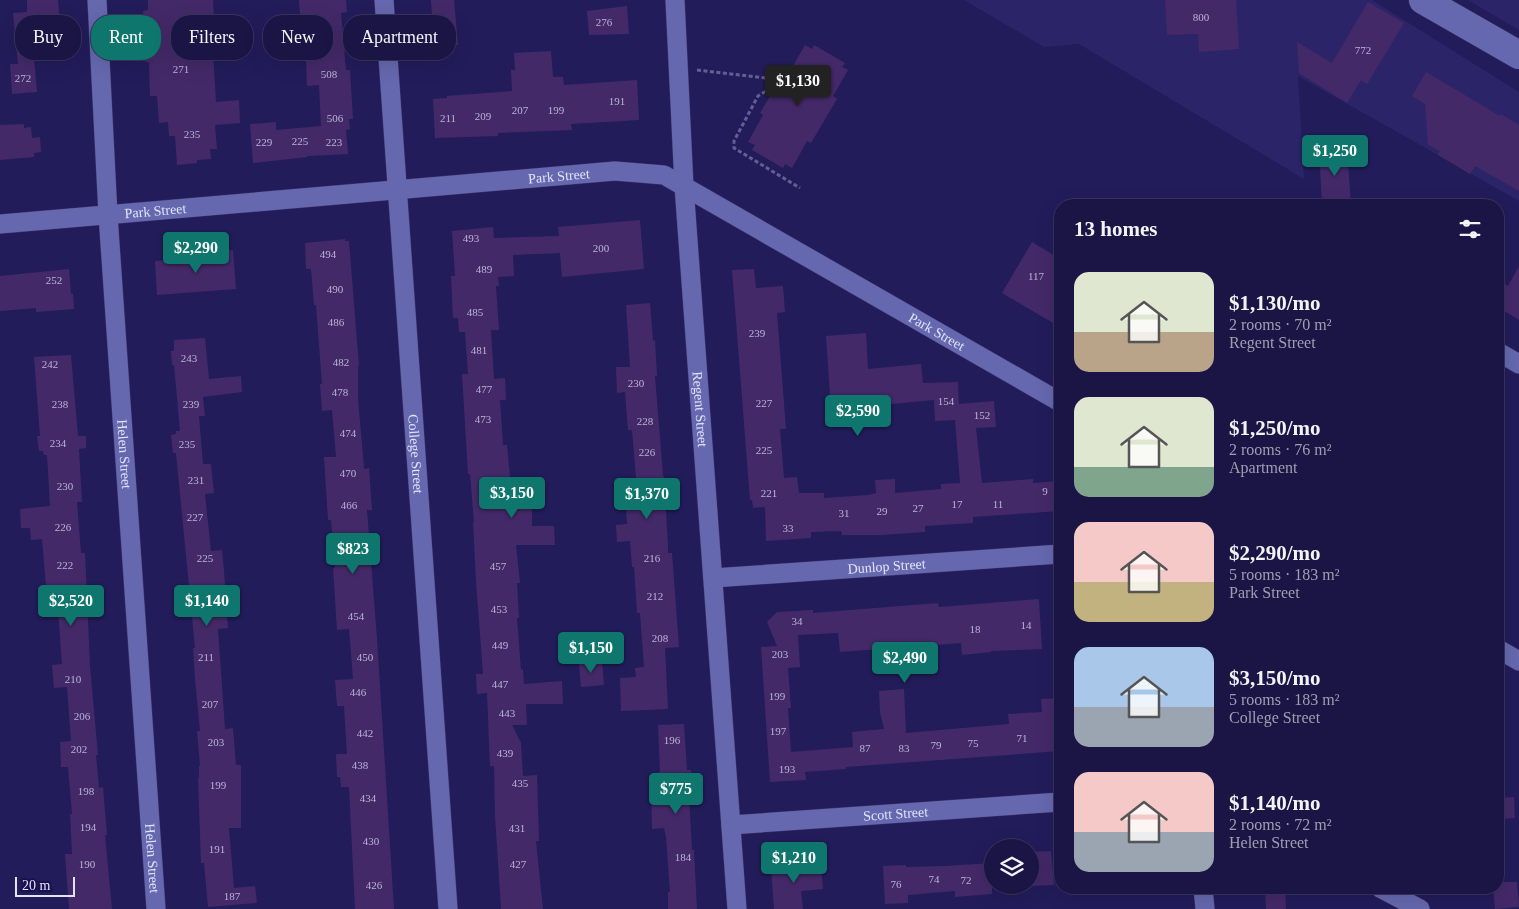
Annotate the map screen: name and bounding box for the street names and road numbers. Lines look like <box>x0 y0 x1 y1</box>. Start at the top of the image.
street label: Park Street <box>528 166 591 186</box>
street label: Park Street <box>124 201 187 221</box>
street label: Park Street <box>906 310 967 354</box>
street label: Regent Street <box>690 371 710 448</box>
street label: College Street <box>405 414 426 494</box>
street label: Helen Street <box>114 419 134 490</box>
street label: Dunlop Street <box>847 556 926 577</box>
street label: Scott Street <box>863 804 929 824</box>
street label: Helen Street <box>142 823 162 894</box>

